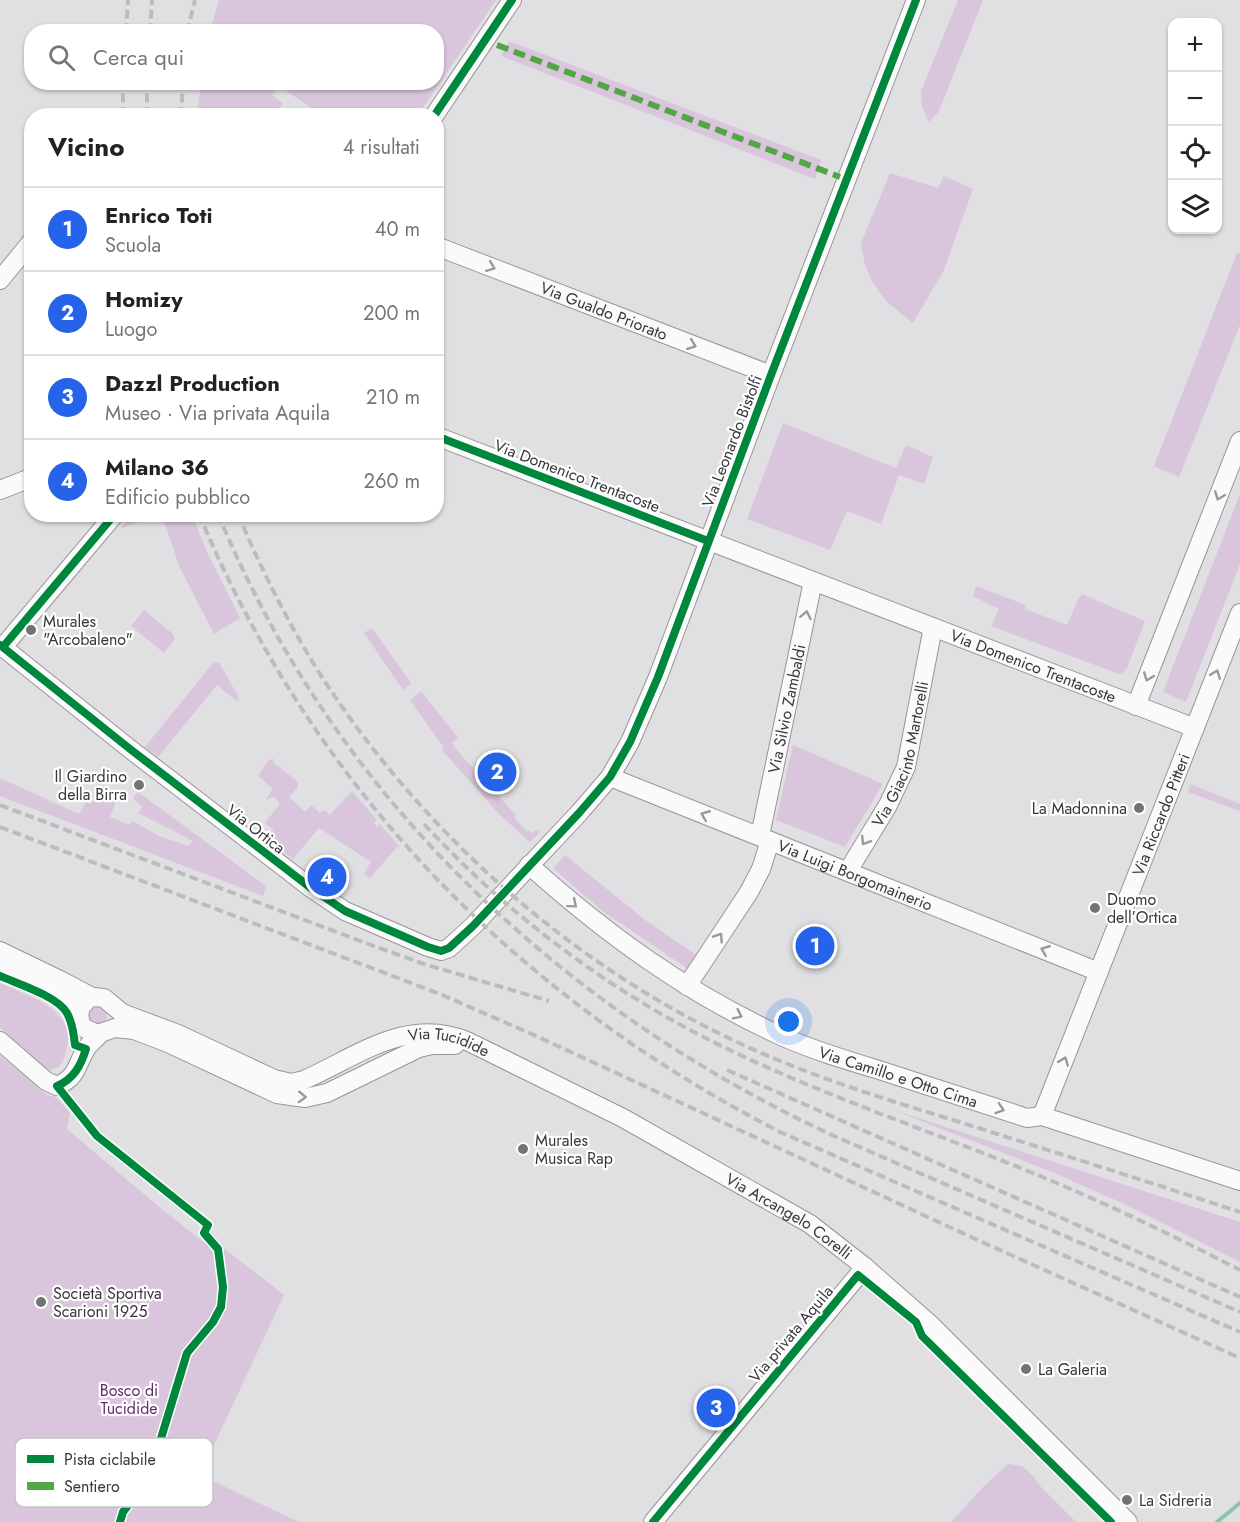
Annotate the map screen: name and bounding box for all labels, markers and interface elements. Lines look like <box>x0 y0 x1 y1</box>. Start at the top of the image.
map controls <box>1168 18 1222 234</box>
button: + <box>1168 18 1222 72</box>
search box <box>24 24 444 90</box>
icon: search <box>45 41 78 74</box>
text: Cerca qui <box>93 41 184 73</box>
button: − <box>1168 72 1222 126</box>
button: locate <box>1168 126 1222 180</box>
text: Vicino <box>48 128 125 166</box>
text: 4 risultati <box>343 133 420 162</box>
button: layers <box>1168 180 1222 234</box>
text: Enrico Toti <box>105 199 213 231</box>
text: 1 <box>62 215 73 244</box>
text: 40 m <box>375 215 420 244</box>
text: Scuola <box>105 231 161 260</box>
one-way arrow <box>485 260 496 272</box>
street label: Via Gualdo Priorato <box>537 276 671 346</box>
text: Homizy <box>105 283 183 315</box>
text: 2 <box>61 299 74 328</box>
text: 200 m <box>363 299 420 328</box>
text: Luogo <box>105 315 157 344</box>
one-way arrow <box>686 338 697 350</box>
text: Dazzl Production <box>105 367 280 399</box>
street label: Via Leonardo Bistolfi <box>696 371 768 511</box>
text: 3 <box>61 383 74 412</box>
text: 210 m <box>366 383 420 412</box>
text: Museo · Via privata Aquila <box>105 399 330 428</box>
street label: Via Domenico Trentacoste <box>491 434 663 518</box>
text: Milano 36 <box>105 451 209 483</box>
text: 4 <box>61 467 74 496</box>
text: 260 m <box>364 467 420 496</box>
text: Edificio pubblico <box>105 483 250 512</box>
one-way arrow <box>1214 490 1226 501</box>
place label: Murales "Arcobaleno" <box>43 610 133 651</box>
one-way arrow <box>799 610 812 620</box>
marker: Murales "Arcobaleno" <box>24 623 38 637</box>
street label: Via Domenico Trentacoste <box>947 623 1120 708</box>
street label: Via Silvio Zambaldi <box>762 642 811 775</box>
one-way arrow <box>1209 669 1221 680</box>
one-way arrow <box>1143 671 1155 682</box>
street label: Via Giacinto Martorelli <box>866 679 934 831</box>
pin: 2 <box>478 750 516 794</box>
street label: Via Riccardo Pitteri <box>1126 750 1195 879</box>
place label: Il Giardino della Birra <box>54 765 127 806</box>
marker: Il Giardino della Birra <box>132 778 146 792</box>
place label: La Madonnina <box>1032 797 1127 820</box>
street label: Via Ortica <box>222 799 290 859</box>
marker: La Madonnina <box>1132 801 1146 815</box>
one-way arrow <box>701 810 712 822</box>
street label: Via Luigi Borgomainerio <box>774 834 936 916</box>
one-way arrow <box>861 835 873 845</box>
pin: 4 <box>308 854 346 900</box>
place label: Duomo dell’Ortica <box>1107 888 1177 929</box>
one-way arrow <box>566 897 577 908</box>
marker: Duomo dell’Ortica <box>1088 901 1102 915</box>
pin: 1 <box>796 924 834 968</box>
one-way arrow <box>712 933 723 944</box>
one-way arrow <box>1040 945 1051 957</box>
your location <box>774 1007 803 1036</box>
one-way arrow <box>731 1008 742 1019</box>
street label: Via Tucidide <box>406 1022 494 1062</box>
street label: Via Camillo e Otto Cima <box>816 1040 981 1113</box>
one-way arrow <box>1057 1057 1069 1068</box>
one-way arrow <box>297 1090 306 1103</box>
one-way arrow <box>994 1102 1005 1115</box>
place label: Murales Musica Rap <box>535 1129 613 1170</box>
marker: Murales Musica Rap <box>516 1142 530 1156</box>
street label: Via Arcangelo Corelli <box>722 1167 857 1265</box>
street label: Via privata Aquila <box>743 1280 839 1388</box>
place label: Società Sportiva Scarioni 1925 <box>53 1282 162 1323</box>
marker: Società Sportiva Scarioni 1925 <box>34 1295 48 1309</box>
place label: La Galeria <box>1038 1358 1107 1381</box>
marker: La Galeria <box>1019 1362 1033 1376</box>
park label: Bosco di Tucidide <box>100 1379 158 1420</box>
pin: 3 <box>696 1386 736 1430</box>
legend <box>15 1438 213 1507</box>
text: Pista ciclabile <box>64 1448 156 1471</box>
text: Sentiero <box>64 1475 120 1498</box>
place label: La Sidreria <box>1139 1489 1212 1512</box>
marker: La Sidreria <box>1120 1493 1134 1507</box>

